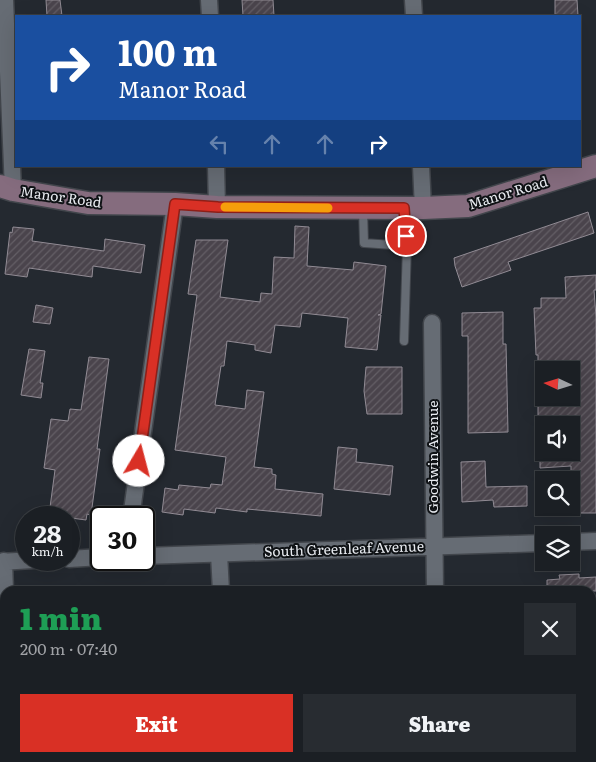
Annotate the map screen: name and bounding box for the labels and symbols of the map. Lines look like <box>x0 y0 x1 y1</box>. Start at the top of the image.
street label: Manor Road <box>466 170 550 214</box>
street label: Manor Road <box>19 180 103 212</box>
pin <box>385 215 427 257</box>
north arrow <box>535 361 580 406</box>
street label: Goodwin Avenue <box>422 400 442 514</box>
position arrow <box>112 434 164 486</box>
speed limit sign: 30 <box>90 506 155 571</box>
street label: South Greenleaf Avenue <box>264 535 424 561</box>

